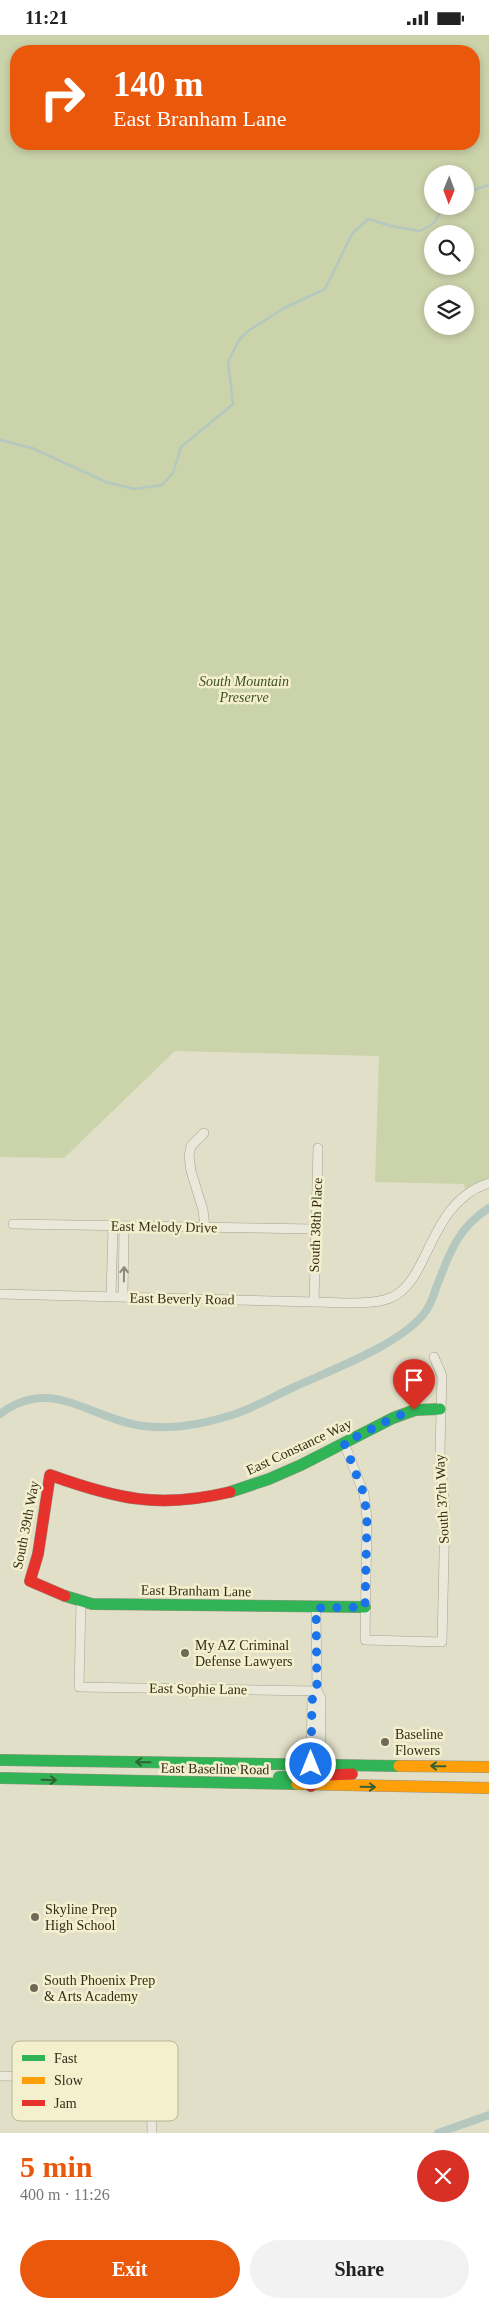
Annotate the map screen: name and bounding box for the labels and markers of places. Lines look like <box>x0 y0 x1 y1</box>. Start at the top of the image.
pin <box>393 1359 435 1410</box>
place label: My AZ Criminal Defense Lawyers <box>195 1638 293 1669</box>
marker: My AZ Criminal Defense Lawyers <box>179 1647 191 1659</box>
place label: Baseline Flowers <box>395 1727 443 1758</box>
marker: Baseline Flowers <box>379 1736 391 1748</box>
place label: Skyline Prep High School <box>45 1902 117 1933</box>
marker: Skyline Prep High School <box>29 1911 41 1923</box>
place label: South Phoenix Prep & Arts Academy <box>44 1973 155 2004</box>
marker: South Phoenix Prep & Arts Academy <box>28 1982 40 1994</box>

